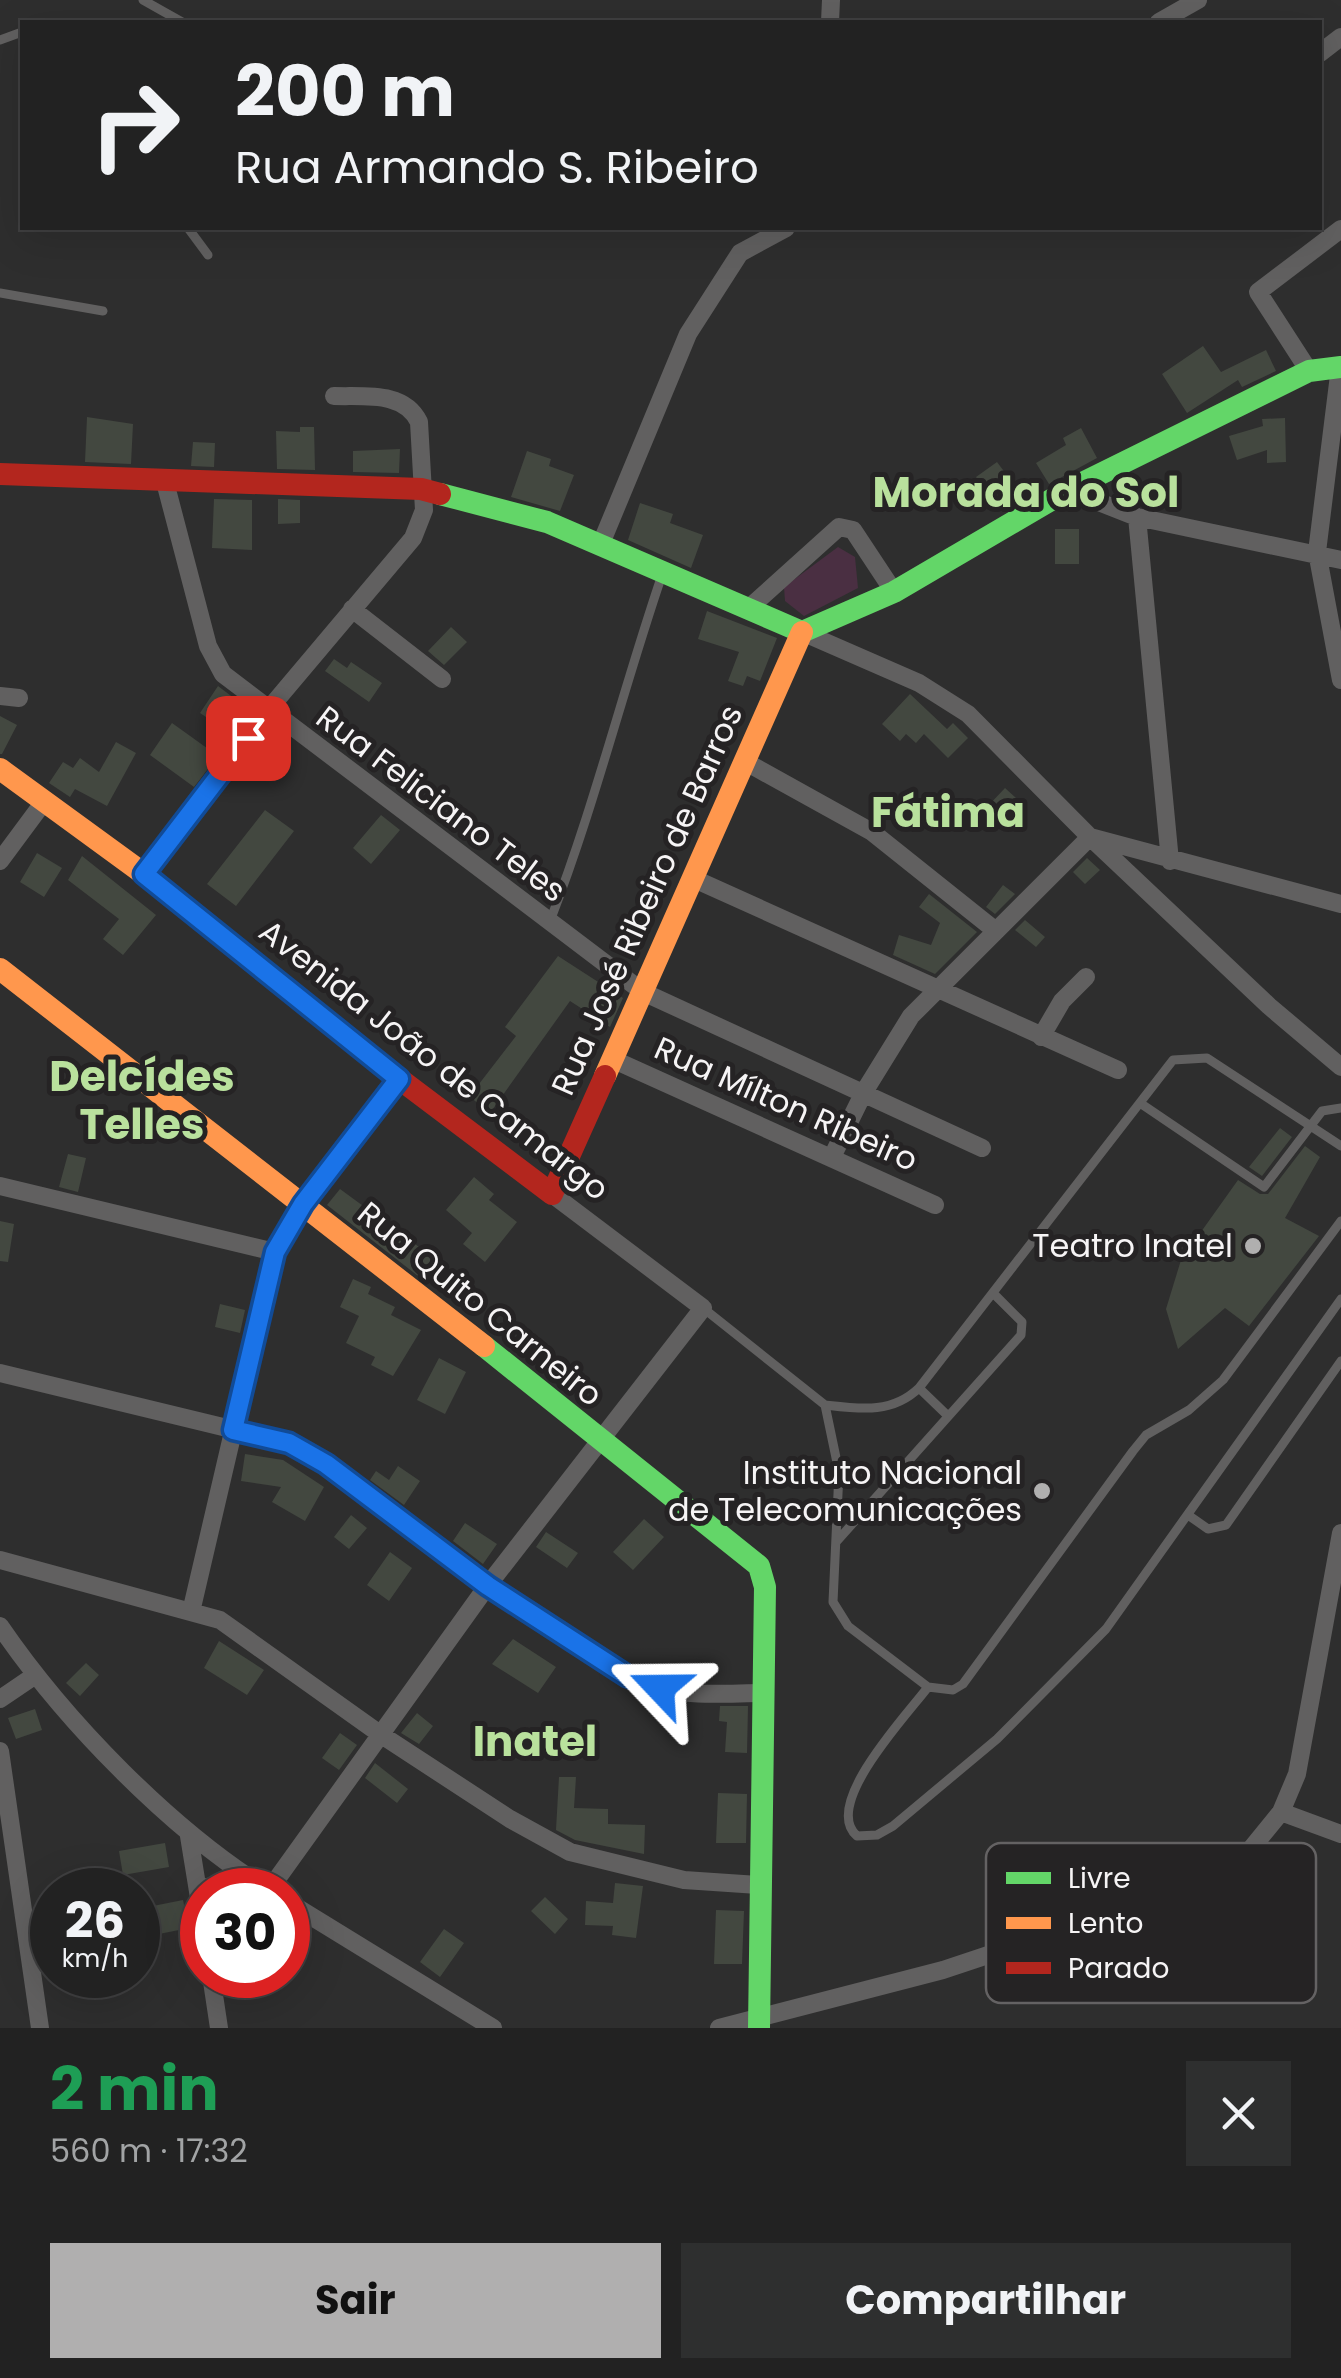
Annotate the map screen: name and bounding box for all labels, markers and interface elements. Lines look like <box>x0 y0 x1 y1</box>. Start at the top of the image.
text: 200 m <box>235 42 455 141</box>
icon: right <box>70 60 200 190</box>
text: Rua Armando S. Ribeiro <box>235 136 759 199</box>
district label: Morada do Sol <box>873 463 1179 522</box>
street label: Rua Feliciano Teles <box>307 695 575 912</box>
pin <box>206 696 291 781</box>
street label: Rua José Ribeiro de Barros <box>540 698 753 1102</box>
icon: arrive <box>221 711 276 766</box>
district label: Fátima <box>871 783 1025 842</box>
street label: Avenida João de Camargo <box>250 909 619 1211</box>
street label: Rua Mílton Ribeiro <box>647 1025 925 1182</box>
district label: Delcídes Telles <box>49 1047 235 1154</box>
street label: Rua Quito Carneiro <box>348 1191 612 1417</box>
place label: Teatro Inatel <box>1032 1223 1233 1268</box>
marker: Teatro Inatel <box>1242 1235 1264 1257</box>
place label: Instituto Nacional de Telecomunicações <box>668 1450 1022 1532</box>
marker: Instituto Nacional de Telecomunicações <box>1031 1480 1053 1502</box>
position arrow <box>608 1636 712 1740</box>
district label: Inatel <box>473 1712 597 1771</box>
legend <box>986 1843 1316 2003</box>
text: Livre <box>1068 1859 1131 1898</box>
speed limit sign: 30 <box>180 1868 310 1998</box>
text: 26 <box>65 1885 125 1956</box>
text: Lento <box>1068 1904 1144 1943</box>
text: km/h <box>62 1941 128 1976</box>
text: Parado <box>1068 1949 1169 1988</box>
text: 2 min <box>50 2047 219 2131</box>
button: close <box>1186 2061 1291 2166</box>
text: 560 m · 17:32 <box>50 2128 248 2173</box>
button: Sair <box>50 2243 661 2358</box>
button: Compartilhar <box>681 2243 1291 2358</box>

